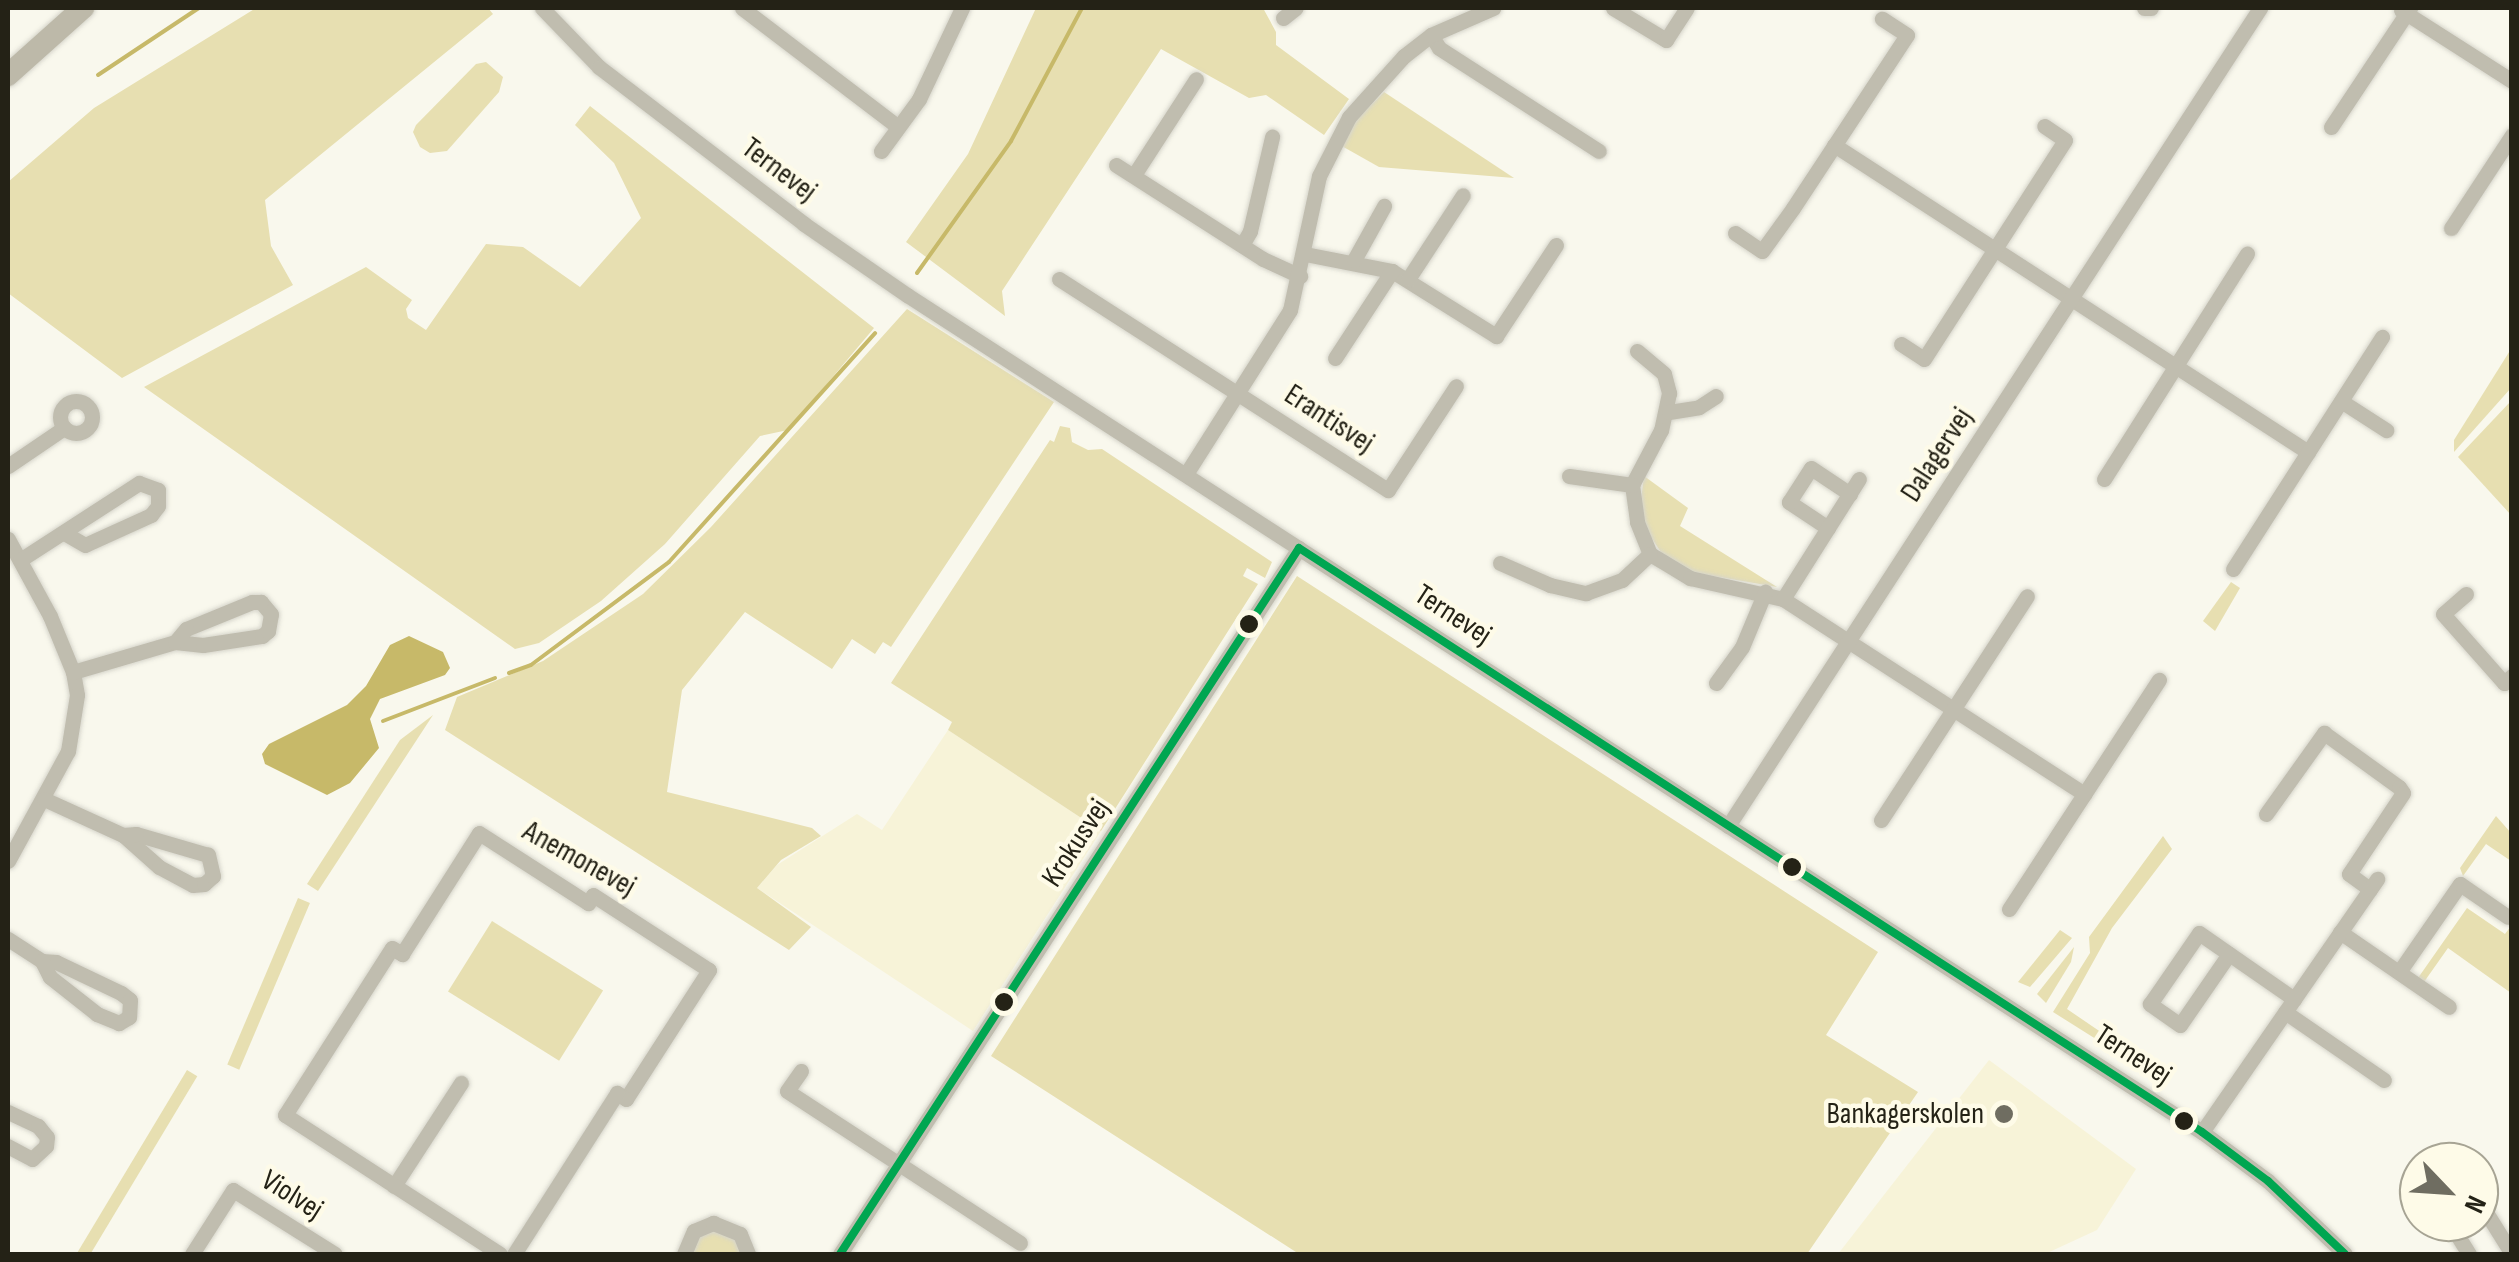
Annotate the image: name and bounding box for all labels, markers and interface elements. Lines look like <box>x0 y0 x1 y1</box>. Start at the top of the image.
street label: Ternevej <box>734 130 824 210</box>
street label: Erantisvej <box>1278 377 1380 461</box>
street label: Dalagervej <box>1893 401 1981 509</box>
street label: Ternevej <box>1408 577 1498 653</box>
unlabelled marker <box>1239 614 1259 634</box>
street label: Krokusvej <box>1034 792 1118 894</box>
street label: Anemonevej <box>516 813 642 905</box>
unlabelled marker <box>1782 857 1802 877</box>
unlabelled marker <box>994 992 1014 1012</box>
street label: Ternevej <box>2088 1017 2178 1093</box>
place label: Bankagerskolen <box>1826 1096 1984 1132</box>
marker: Bankagerskolen <box>1993 1103 2015 1125</box>
unlabelled marker <box>2174 1111 2194 1131</box>
north arrow <box>2399 1142 2499 1242</box>
street label: Violvej <box>255 1162 329 1228</box>
text: N <box>2457 1190 2493 1218</box>

